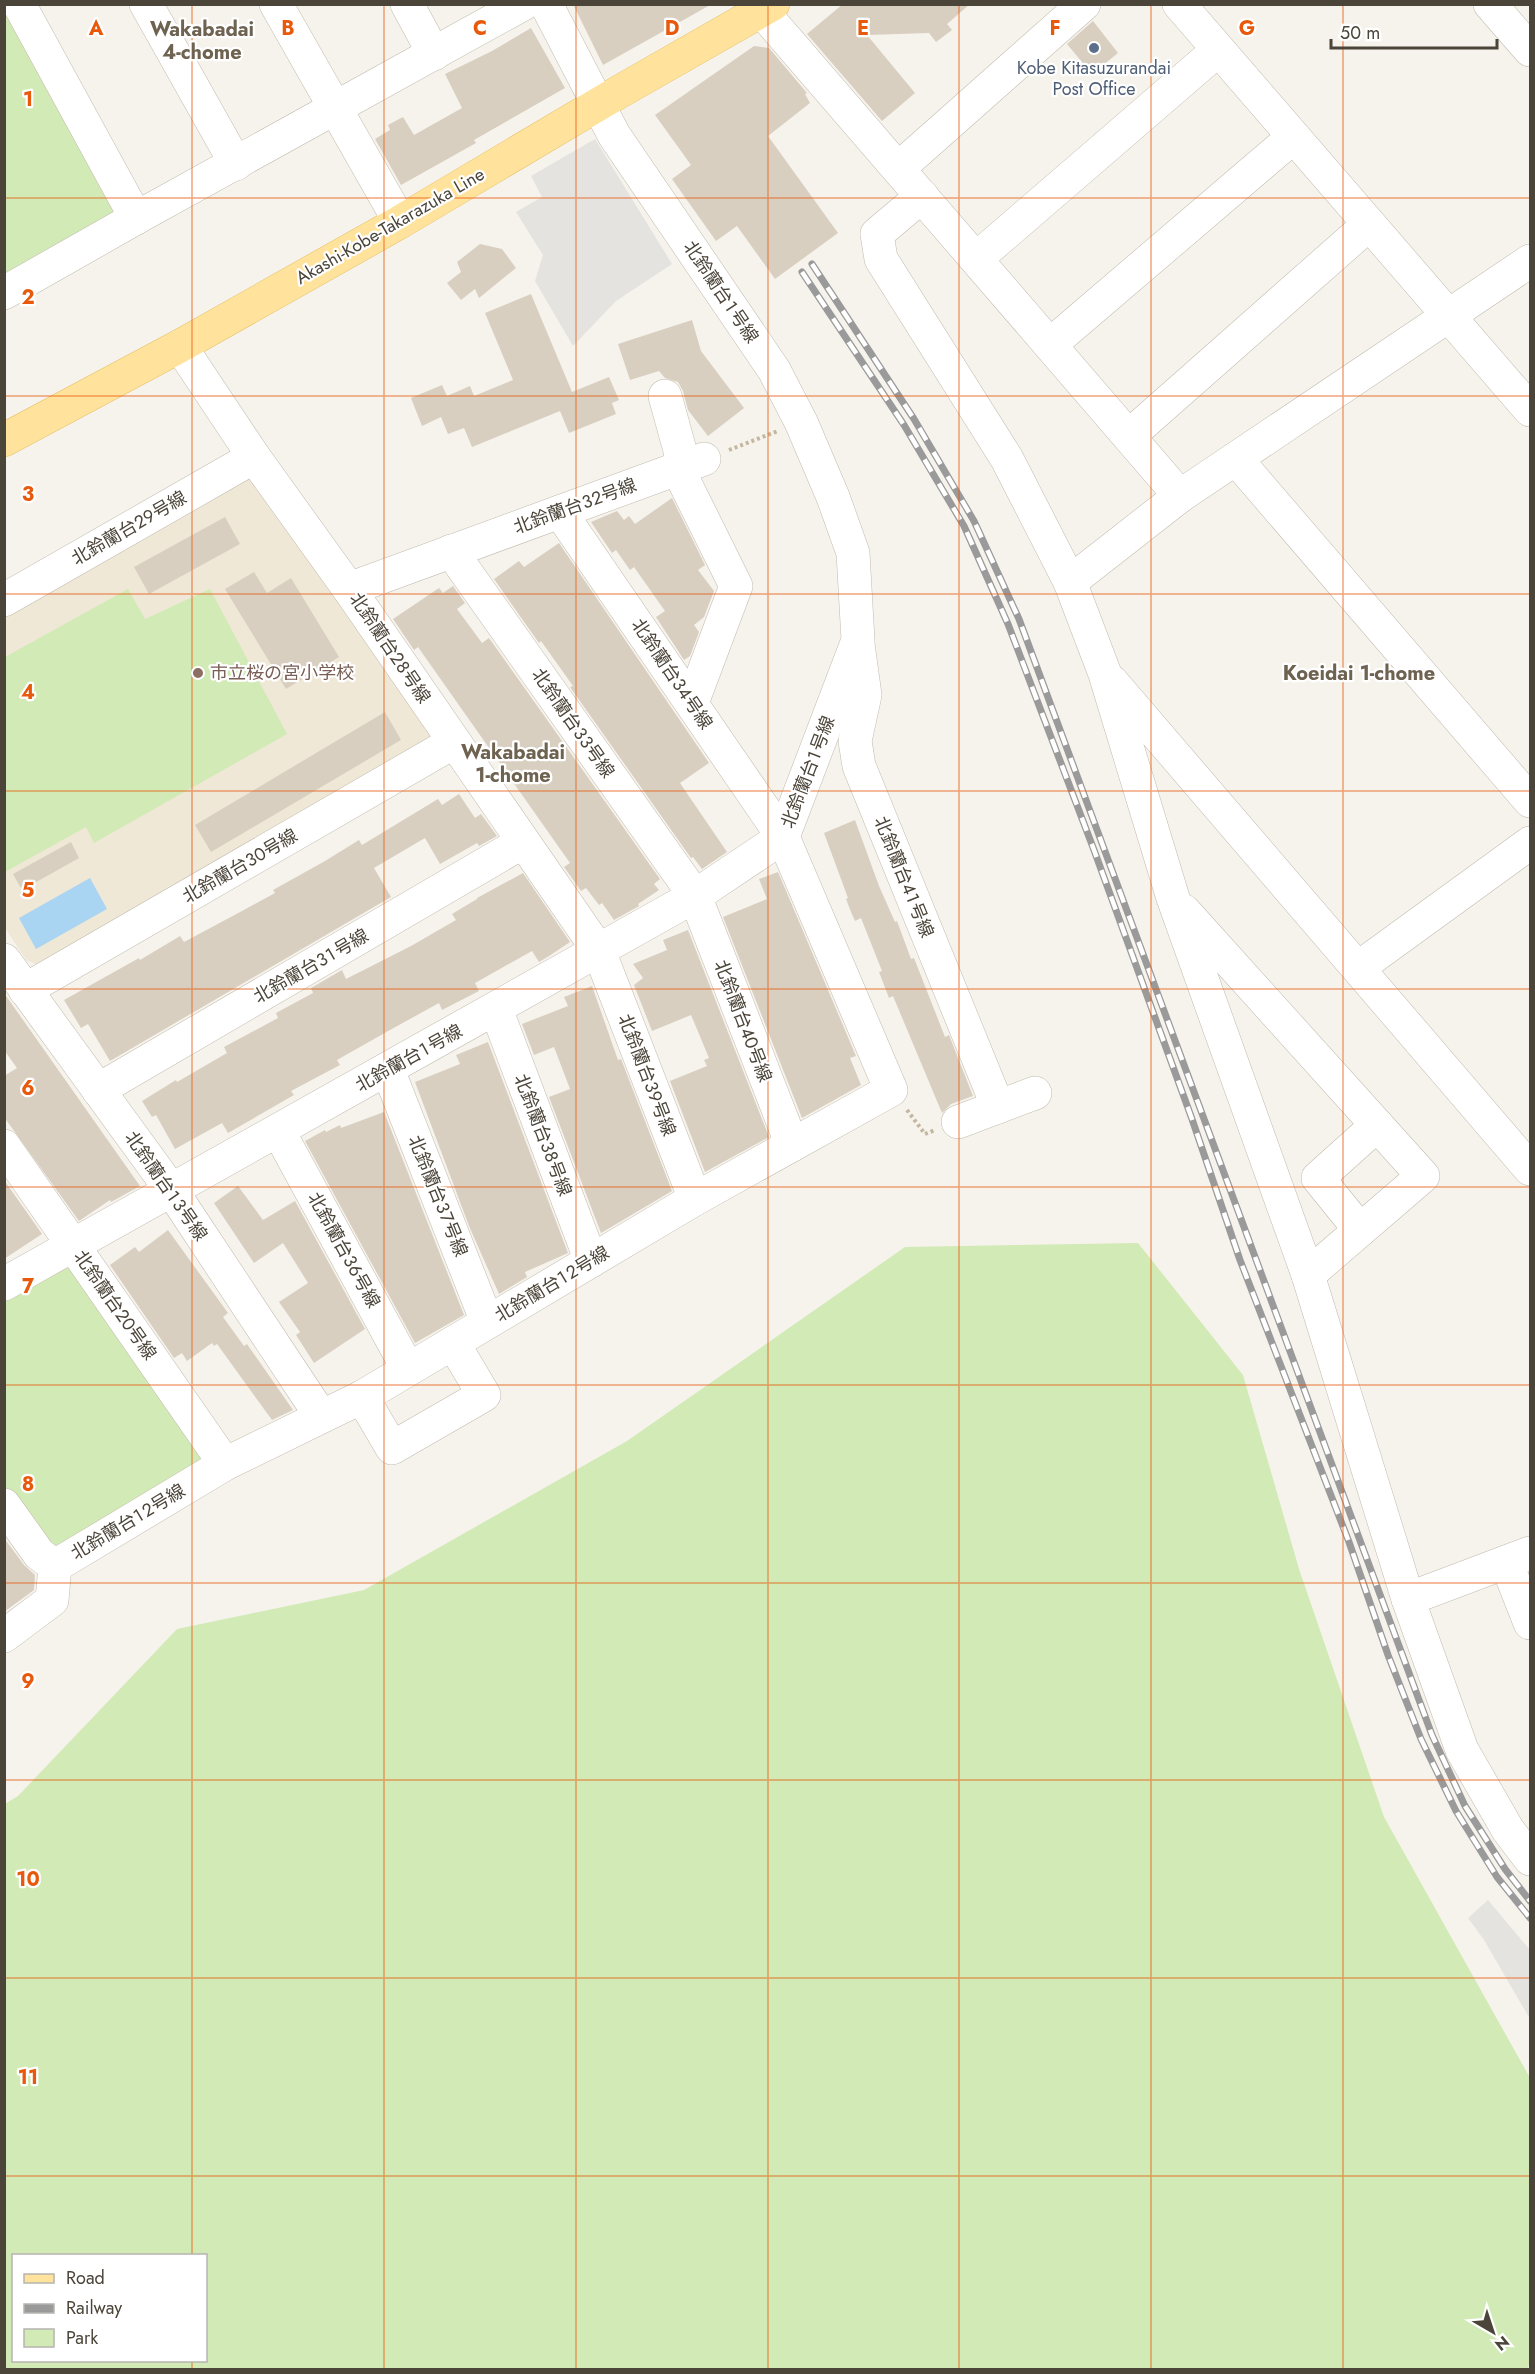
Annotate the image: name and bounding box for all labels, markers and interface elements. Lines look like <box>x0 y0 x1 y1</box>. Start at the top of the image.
scale bar <box>1331 12 1498 50</box>
text: A <box>88 14 104 43</box>
text: B <box>281 14 295 43</box>
text: C <box>473 14 487 43</box>
text: D <box>665 14 679 43</box>
text: E <box>857 14 869 43</box>
text: F <box>1049 14 1061 43</box>
text: G <box>1239 14 1255 43</box>
district label: Wakabadai 4-chome <box>150 15 254 67</box>
text: 50 m <box>1340 20 1380 46</box>
marker: Kobe Kitasuzurandai Post Office <box>1087 41 1101 55</box>
place label: Kobe Kitasuzurandai Post Office <box>1017 55 1171 102</box>
text: 1 <box>23 85 33 114</box>
street label: Akashi-Kobe-Takarazuka Line <box>291 161 489 291</box>
street label: 北鈴蘭台１号線 <box>677 236 765 348</box>
text: 2 <box>21 283 35 312</box>
street label: 北鈴蘭台３２号線 <box>510 472 640 540</box>
text: 3 <box>22 480 34 509</box>
street label: 北鈴蘭台２９号線 <box>67 485 191 571</box>
street label: 北鈴蘭台２８号線 <box>343 587 437 709</box>
street label: 北鈴蘭台３４号線 <box>625 613 719 735</box>
district label: Koeidai 1-chome <box>1283 659 1435 688</box>
place label: 市立桜の宮小学校 <box>210 660 354 686</box>
street label: 北鈴蘭台３３号線 <box>525 663 621 783</box>
marker: 市立桜の宮小学校 <box>191 666 205 680</box>
text: 4 <box>21 678 35 707</box>
street label: 北鈴蘭台１号線 <box>775 712 841 832</box>
district label: Wakabadai 1-chome <box>461 738 565 790</box>
street label: 北鈴蘭台４１号線 <box>868 812 940 942</box>
street label: 北鈴蘭台３０号線 <box>178 823 302 909</box>
text: 5 <box>22 876 35 905</box>
street label: 北鈴蘭台３１号線 <box>249 923 373 1009</box>
street label: 北鈴蘭台４０号線 <box>708 956 778 1086</box>
street label: 北鈴蘭台３９号線 <box>612 1010 682 1140</box>
street label: 北鈴蘭台１号線 <box>351 1018 467 1098</box>
street label: 北鈴蘭台３８号線 <box>508 1070 578 1200</box>
text: 6 <box>21 1074 35 1103</box>
street label: 北鈴蘭台１３号線 <box>118 1126 214 1246</box>
street label: 北鈴蘭台３７号線 <box>402 1131 474 1261</box>
street label: 北鈴蘭台３６号線 <box>301 1187 387 1313</box>
street label: 北鈴蘭台１２号線 <box>490 1240 614 1328</box>
street label: 北鈴蘭台２０号線 <box>67 1245 163 1365</box>
text: 7 <box>22 1272 35 1301</box>
text: 8 <box>22 1470 34 1499</box>
street label: 北鈴蘭台１２号線 <box>66 1478 190 1566</box>
text: 9 <box>21 1667 35 1696</box>
text: 10 <box>16 1865 40 1894</box>
text: 11 <box>18 2063 38 2092</box>
legend <box>12 2254 207 2362</box>
text: Road <box>66 2265 105 2291</box>
text: Railway <box>66 2295 122 2321</box>
north arrow <box>1463 2302 1523 2362</box>
text: Park <box>66 2325 98 2351</box>
text: N <box>1490 2330 1514 2356</box>

